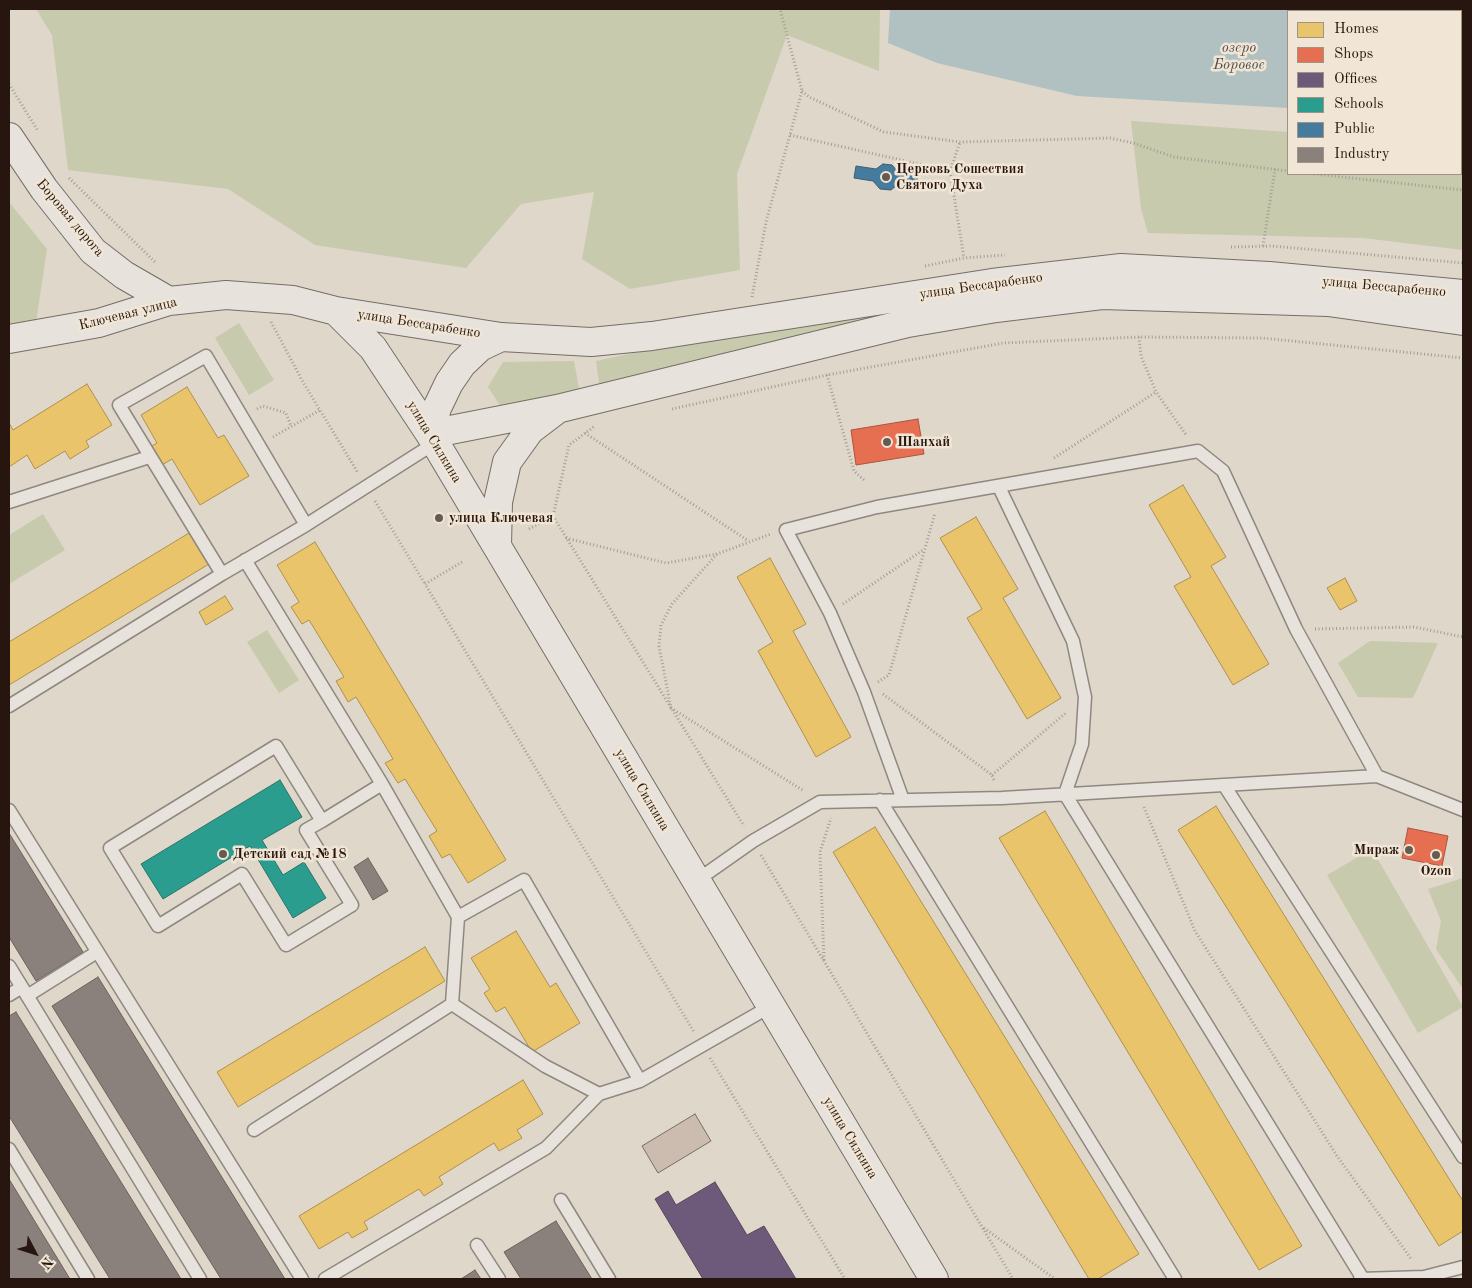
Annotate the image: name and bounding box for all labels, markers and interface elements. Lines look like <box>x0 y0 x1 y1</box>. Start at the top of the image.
legend <box>1287 10 1462 175</box>
text: Homes <box>1334 22 1379 37</box>
water label: озеро Боровое <box>1213 39 1265 74</box>
text: Shops <box>1334 47 1373 62</box>
text: Offices <box>1334 72 1377 87</box>
text: Schools <box>1334 97 1383 112</box>
text: Public <box>1334 122 1375 137</box>
text: Industry <box>1334 147 1390 162</box>
place label: Церковь Сошествия Святого Духа <box>896 161 1024 193</box>
marker: Церковь Сошествия Святого Духа <box>880 171 892 183</box>
street label: Боровая дорога <box>33 176 107 260</box>
street label: улица Бессарабенко <box>918 269 1044 303</box>
street label: улица Бессарабенко <box>1321 273 1447 301</box>
street label: Ключевая улица <box>77 294 179 334</box>
street label: улица Бессарабенко <box>356 306 482 342</box>
street label: улица Силкина <box>403 398 465 486</box>
place label: Шанхай <box>897 434 950 450</box>
marker: Шанхай <box>881 436 893 448</box>
place label: улица Ключевая <box>449 510 553 526</box>
marker: улица Ключевая <box>433 512 445 524</box>
street label: улица Силкина <box>611 746 673 834</box>
place label: Мираж <box>1354 842 1399 858</box>
marker: Мираж <box>1403 844 1415 856</box>
place label: Детский сад №18 <box>233 846 347 862</box>
marker: Детский сад №18 <box>217 848 229 860</box>
marker: Ozon <box>1430 849 1442 861</box>
place label: Ozon <box>1420 863 1452 879</box>
street label: улица Силкина <box>819 1094 881 1182</box>
north arrow <box>10 1228 60 1278</box>
text: N <box>38 1254 55 1271</box>

